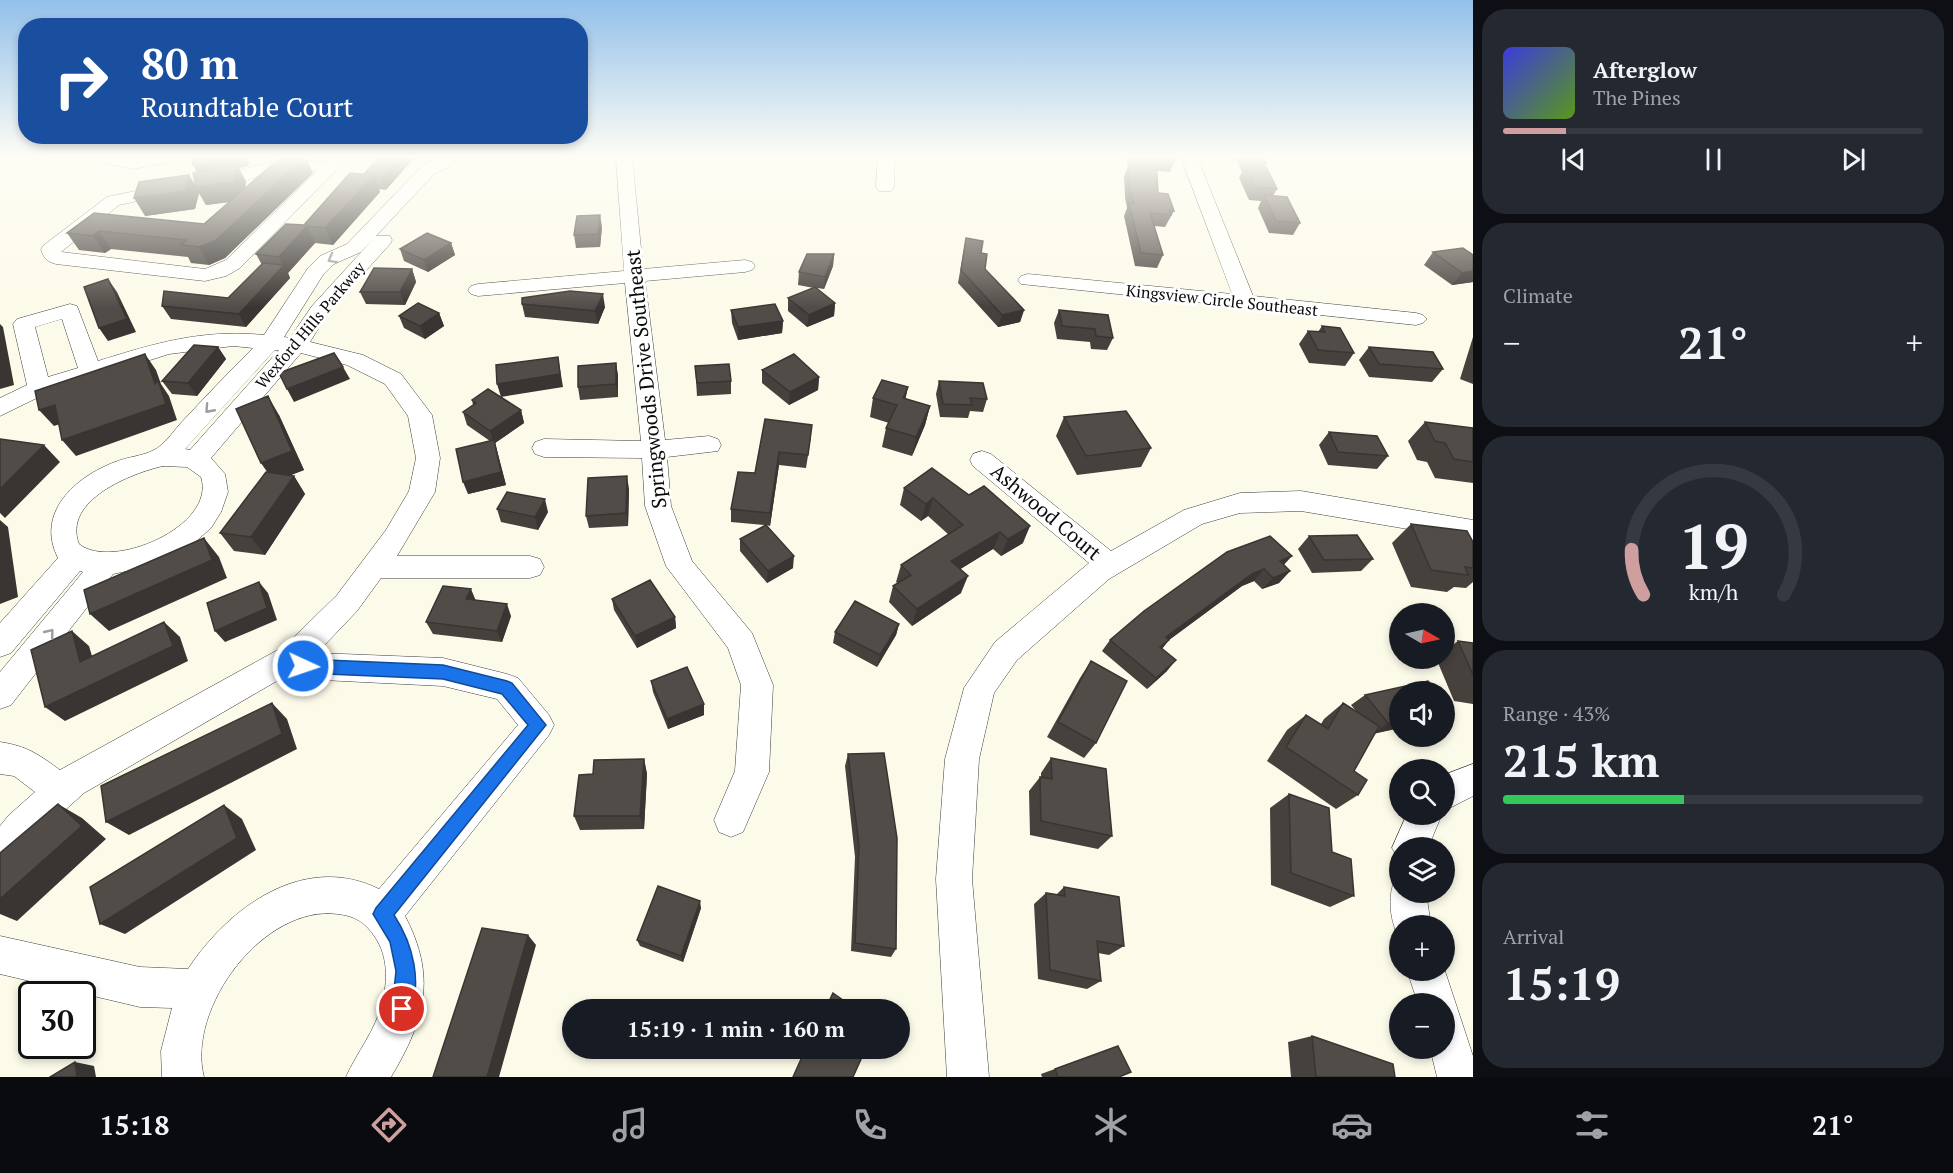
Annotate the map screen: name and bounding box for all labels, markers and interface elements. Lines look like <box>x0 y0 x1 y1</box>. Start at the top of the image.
text: 80 m <box>141 35 239 91</box>
icon: right <box>42 42 120 120</box>
text: Afterglow <box>1593 55 1697 84</box>
text: The Pines <box>1593 84 1681 111</box>
text: Roundtable Court <box>141 89 353 125</box>
icon: previous <box>1557 143 1590 176</box>
icon: pause <box>1697 143 1730 176</box>
icon: next <box>1837 143 1870 176</box>
street label: Springwoods Drive Southeast <box>618 248 673 510</box>
one-way arrow <box>328 252 338 263</box>
street label: Wexford Hills Parkway <box>250 256 370 393</box>
street label: Kingsview Circle Southeast <box>1125 279 1319 321</box>
text: Climate <box>1503 282 1573 309</box>
text: 21° <box>1678 312 1748 372</box>
text: − <box>1503 321 1521 364</box>
text: + <box>1905 321 1923 364</box>
one-way arrow <box>205 402 216 412</box>
street label: Ashwood Court <box>985 457 1108 566</box>
text: 19 <box>1678 505 1748 588</box>
text: km/h <box>1688 579 1738 607</box>
north arrow <box>1389 603 1455 669</box>
map controls <box>1389 603 1455 1059</box>
one-way arrow <box>42 629 53 640</box>
position arrow <box>271 634 335 698</box>
button: sound <box>1389 681 1455 747</box>
text: Range · 43% <box>1503 700 1610 727</box>
text: 215 km <box>1503 730 1659 790</box>
button: search <box>1389 759 1455 825</box>
button: layers <box>1389 837 1455 903</box>
button: + <box>1389 915 1455 981</box>
text: Arrival <box>1503 923 1564 950</box>
text: 15:19 <box>1503 953 1620 1013</box>
speed limit sign: 30 <box>18 981 96 1059</box>
pin <box>376 983 427 1034</box>
icon: arrive <box>385 992 418 1025</box>
button: − <box>1389 993 1455 1059</box>
text: 15:19 · 1 min · 160 m <box>627 1014 845 1043</box>
icon: directions <box>368 1104 410 1146</box>
icon: music <box>609 1104 651 1146</box>
icon: phone <box>849 1104 891 1146</box>
icon: climate <box>1090 1104 1132 1146</box>
icon: car <box>1331 1104 1373 1146</box>
icon: filters <box>1571 1104 1613 1146</box>
text: 15:18 <box>99 1107 170 1143</box>
text: 21° <box>1812 1107 1854 1143</box>

